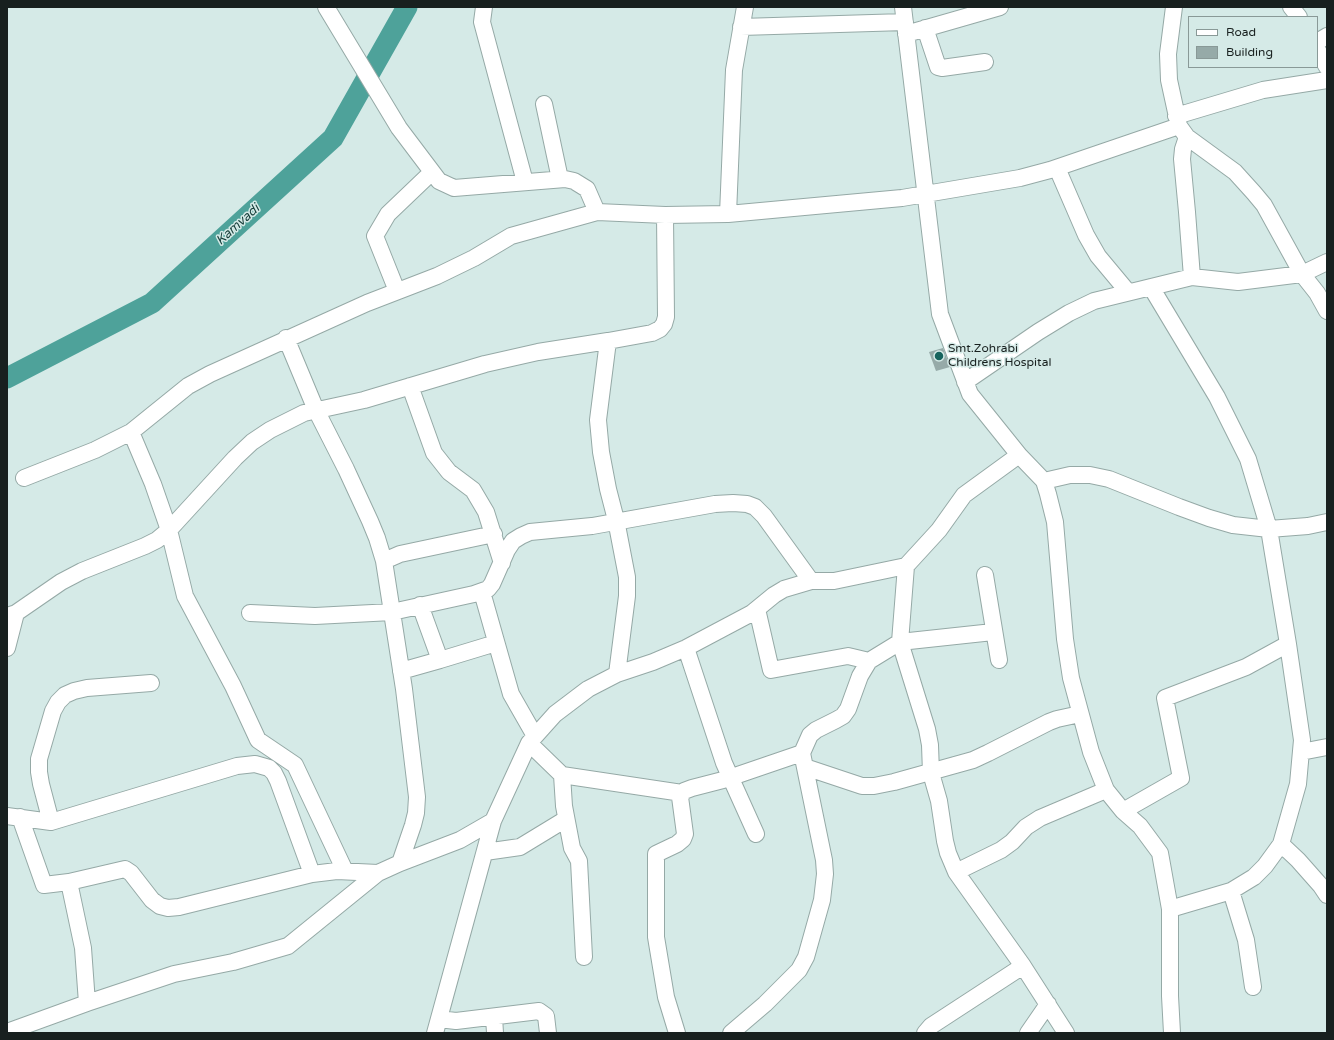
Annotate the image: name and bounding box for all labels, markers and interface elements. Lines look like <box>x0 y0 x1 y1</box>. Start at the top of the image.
legend <box>1188 16 1318 68</box>
text: Road <box>1226 25 1256 39</box>
text: Building <box>1226 45 1273 59</box>
water label: Kamvadi <box>213 201 263 249</box>
place label: Smt.Zohrabi Childrens Hospital <box>948 342 1051 370</box>
marker: Smt.Zohrabi Childrens Hospital <box>933 350 945 362</box>

